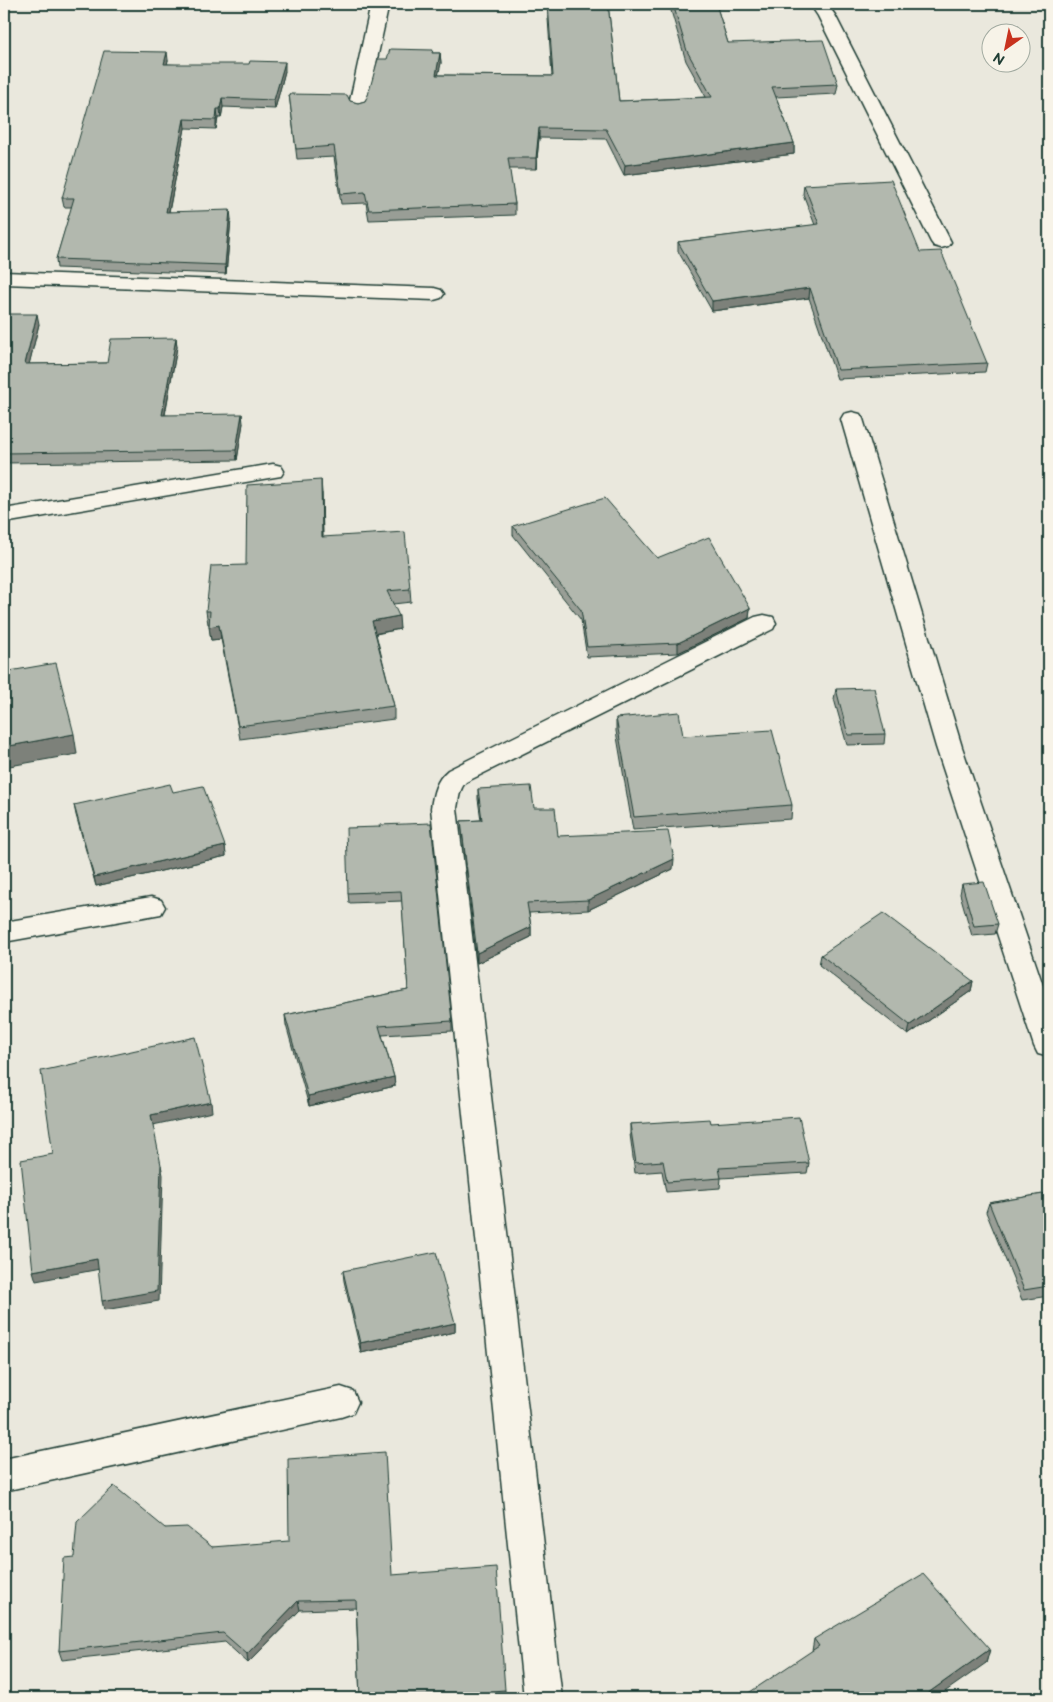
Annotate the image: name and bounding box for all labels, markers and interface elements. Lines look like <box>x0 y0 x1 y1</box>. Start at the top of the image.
north arrow <box>980 22 1030 72</box>
text: N <box>990 48 1008 68</box>

